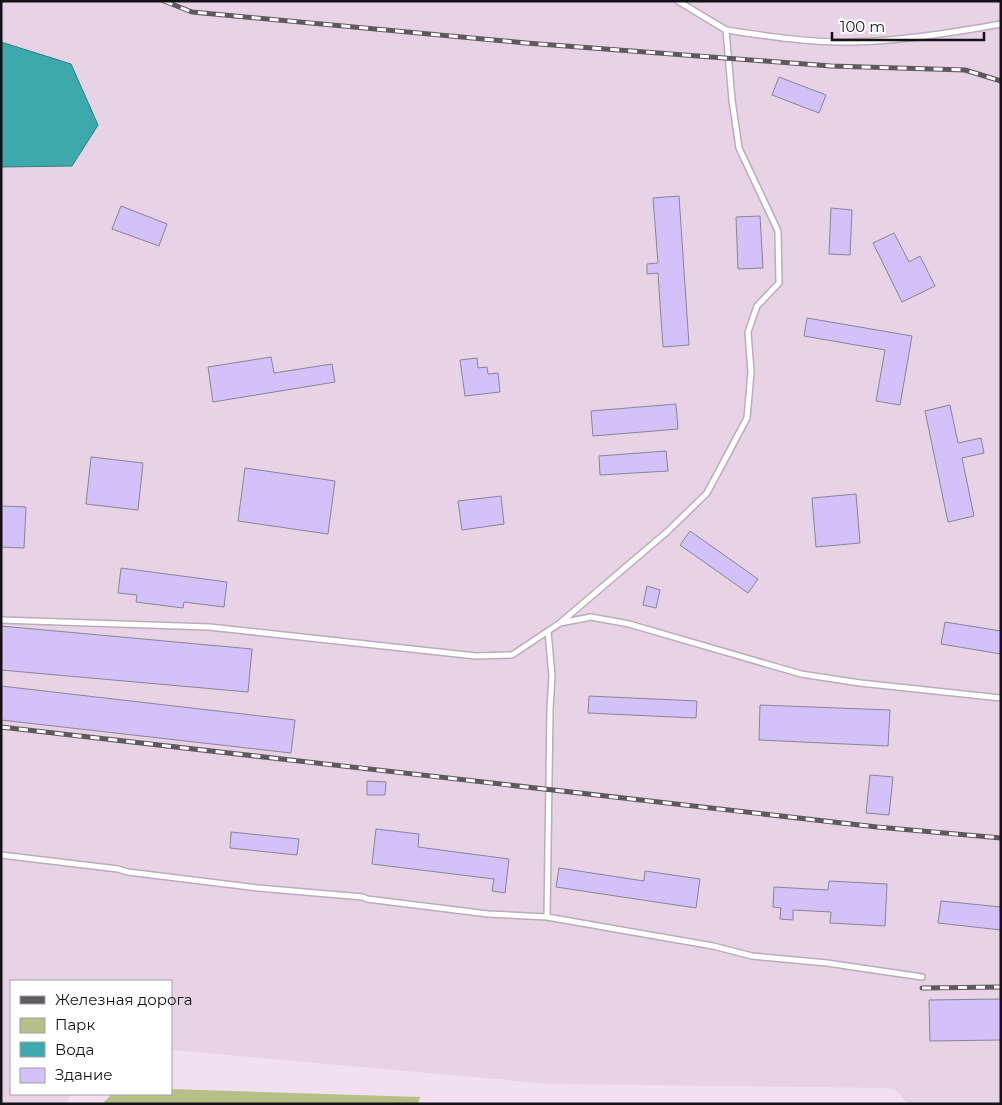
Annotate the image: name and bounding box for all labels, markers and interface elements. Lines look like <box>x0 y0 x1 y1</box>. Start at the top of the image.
scale bar <box>832 10 984 42</box>
text: 100 m <box>840 17 885 36</box>
legend <box>10 980 172 1095</box>
text: Железная дорога <box>55 990 192 1009</box>
text: Парк <box>55 1015 95 1034</box>
text: Вода <box>55 1040 94 1059</box>
text: Здание <box>55 1065 113 1084</box>

